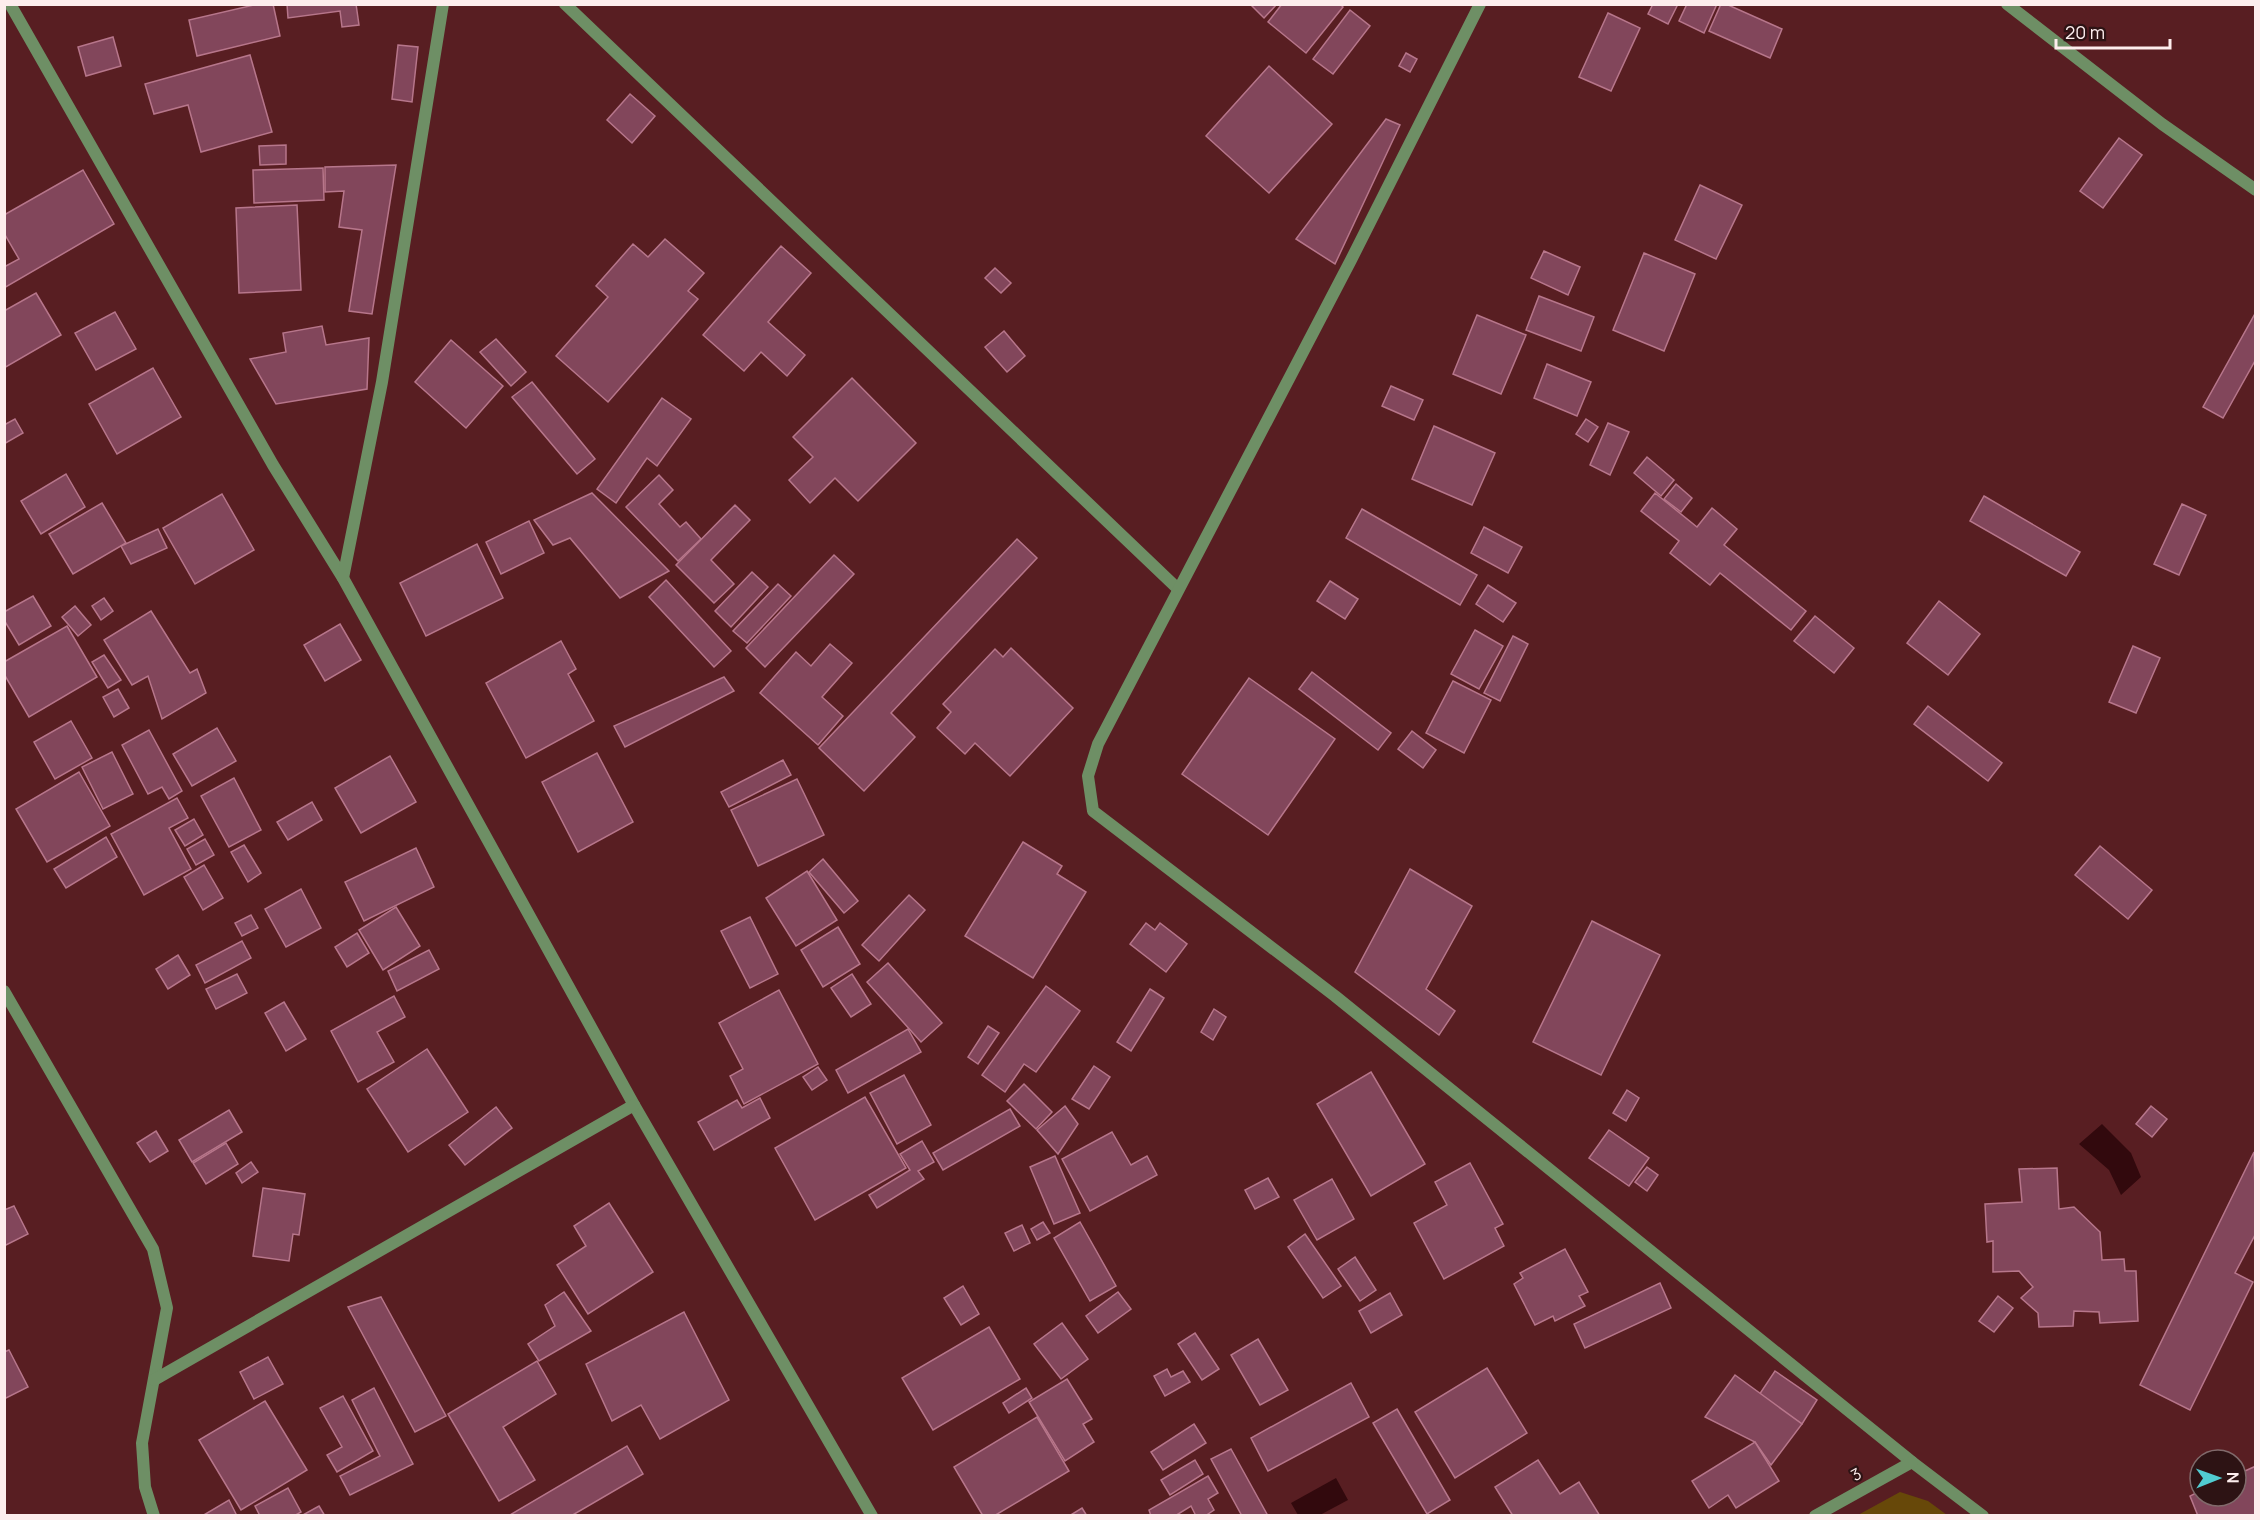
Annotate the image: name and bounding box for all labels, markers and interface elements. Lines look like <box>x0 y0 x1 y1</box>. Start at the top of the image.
scale bar <box>2056 12 2170 50</box>
text: 20 m <box>2065 20 2105 44</box>
north arrow <box>2188 1448 2248 1508</box>
street label: 3 <box>1847 1462 1865 1486</box>
text: N <box>2222 1472 2244 1484</box>

